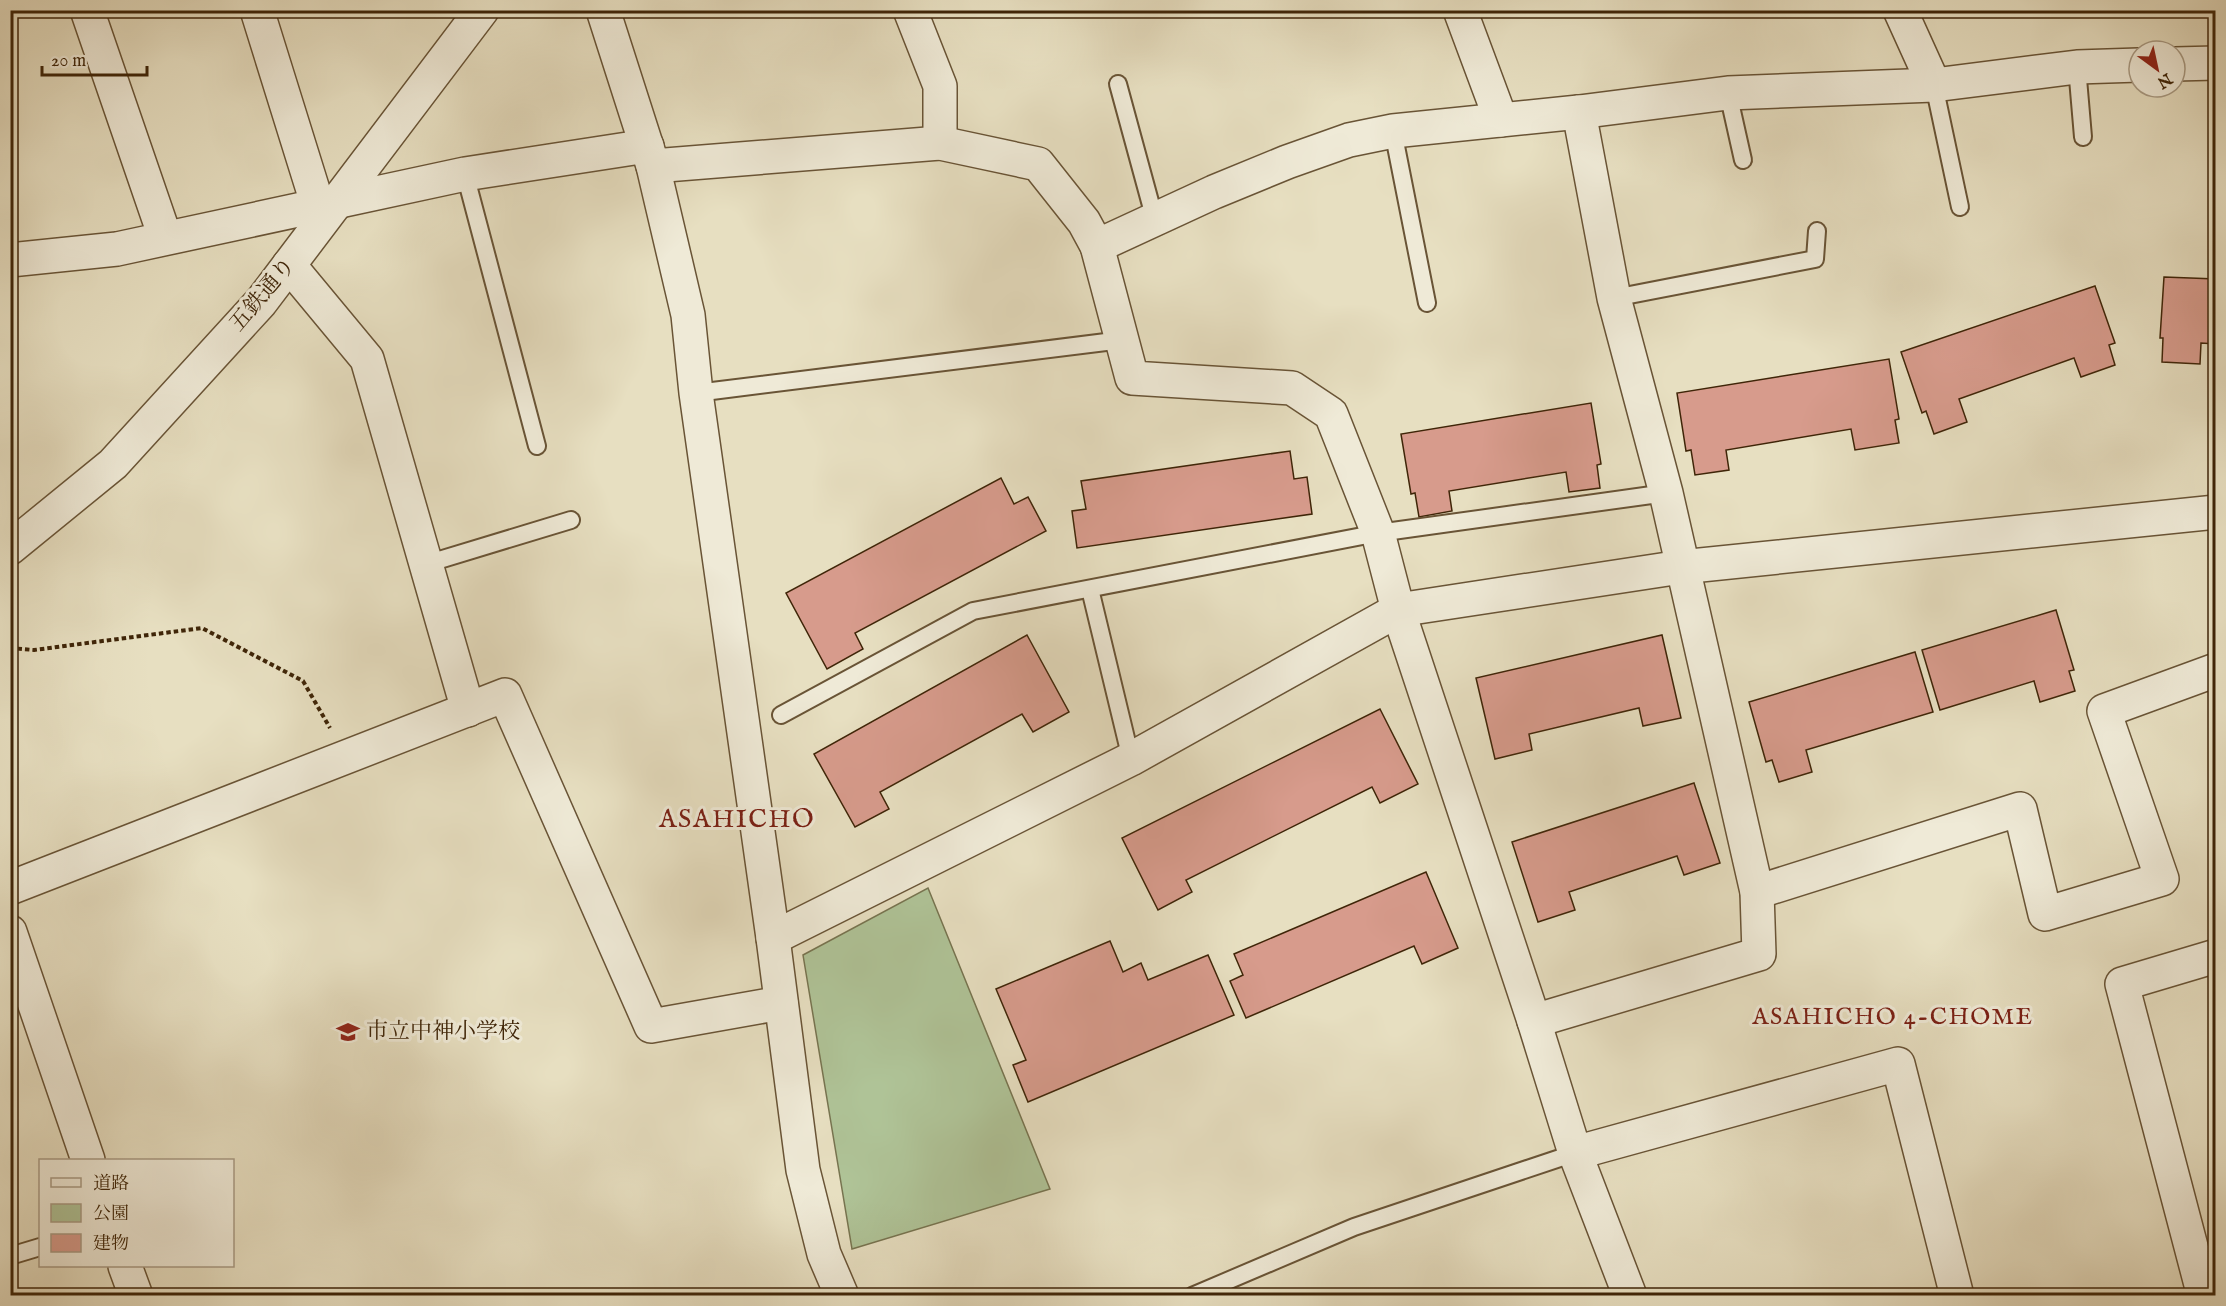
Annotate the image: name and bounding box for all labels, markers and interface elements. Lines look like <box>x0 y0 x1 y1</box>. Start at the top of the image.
scale bar <box>42 39 147 77</box>
north arrow <box>2127 39 2187 99</box>
text: 20 m <box>51 50 86 73</box>
text: N <box>2153 67 2176 92</box>
street label: 五鉄通り <box>224 252 302 338</box>
district label: ASAHICHO <box>658 803 815 836</box>
district label: ASAHICHO 4-CHOME <box>1751 1002 2034 1033</box>
place label: 市立中神小学校 <box>366 1018 520 1046</box>
school or university icon: 市立中神小学校 <box>335 1019 361 1045</box>
legend <box>39 1159 234 1267</box>
text: 道路 <box>93 1173 129 1196</box>
text: 公園 <box>93 1203 129 1226</box>
text: 建物 <box>93 1233 129 1256</box>

